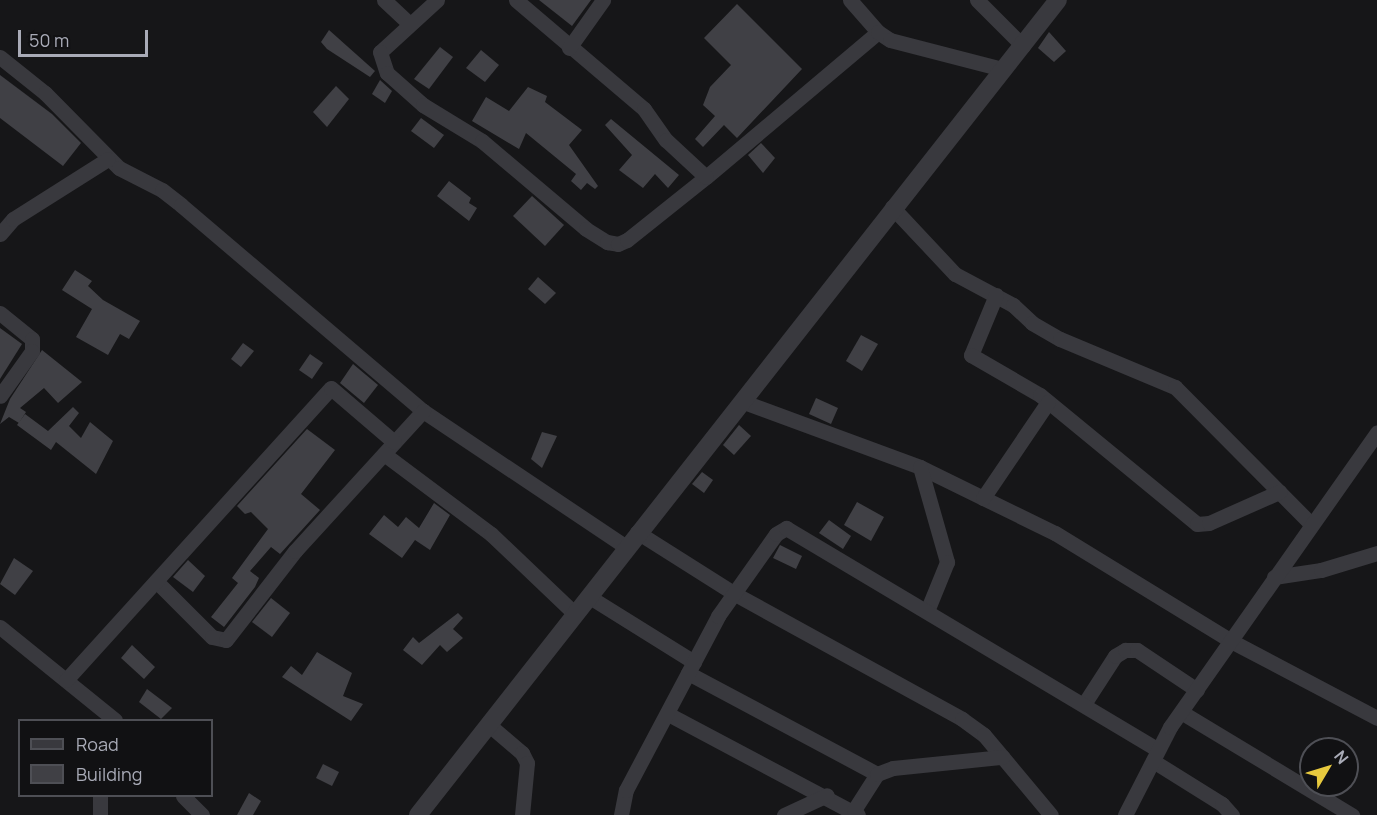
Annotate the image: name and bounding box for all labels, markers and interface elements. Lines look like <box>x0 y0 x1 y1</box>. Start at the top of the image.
scale bar <box>21 18 152 56</box>
text: 50 m <box>29 28 69 52</box>
legend <box>18 719 213 797</box>
text: Road <box>76 732 119 756</box>
north arrow <box>1299 737 1359 797</box>
text: N <box>1329 746 1354 768</box>
text: Building <box>76 762 142 786</box>

